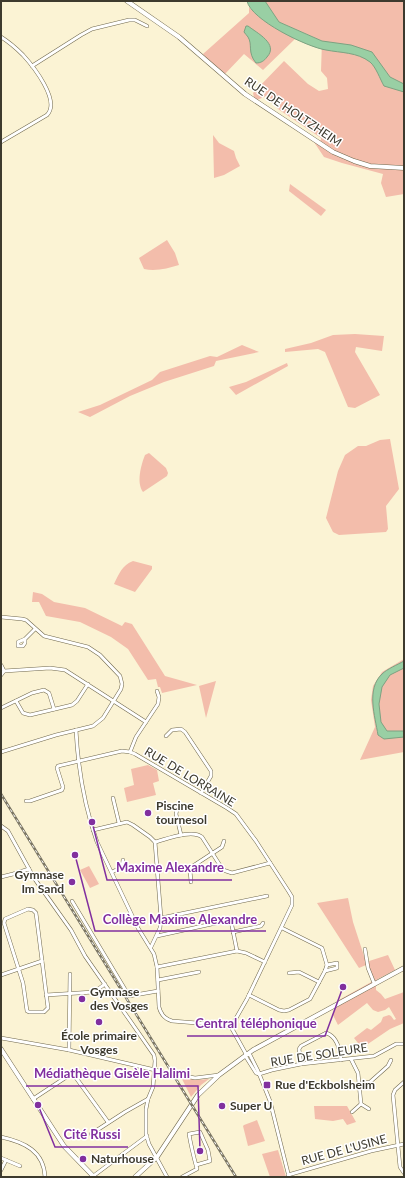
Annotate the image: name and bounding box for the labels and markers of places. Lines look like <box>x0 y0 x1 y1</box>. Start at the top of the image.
place label: Piscine tournesol <box>156 798 207 827</box>
marker: Piscine tournesol <box>143 808 153 818</box>
callout: Maxime Alexandre <box>107 855 232 880</box>
place label: Gymnase Im Sand <box>15 867 65 896</box>
marker: Gymnase Im Sand <box>67 877 77 887</box>
callout: Collège Maxime Alexandre <box>95 906 266 931</box>
place label: Gymnase des Vosges <box>90 984 148 1013</box>
marker: Gymnase des Vosges <box>77 994 87 1004</box>
callout: Central téléphonique <box>187 1011 325 1036</box>
marker: École primaire Vosges <box>94 1017 104 1027</box>
place label: École primaire Vosges <box>61 1028 137 1057</box>
callout: Médiathèque Gisèle Halimi <box>26 1061 198 1086</box>
place label: Rue d'Eckbolsheim <box>275 1077 375 1092</box>
marker: Rue d'Eckbolsheim <box>262 1080 272 1090</box>
place label: Super U <box>230 1098 273 1113</box>
marker: Super U <box>217 1101 227 1111</box>
callout: Cité Russi <box>55 1122 128 1147</box>
place label: Naturhouse <box>91 1151 155 1166</box>
marker: Naturhouse <box>78 1154 88 1164</box>

